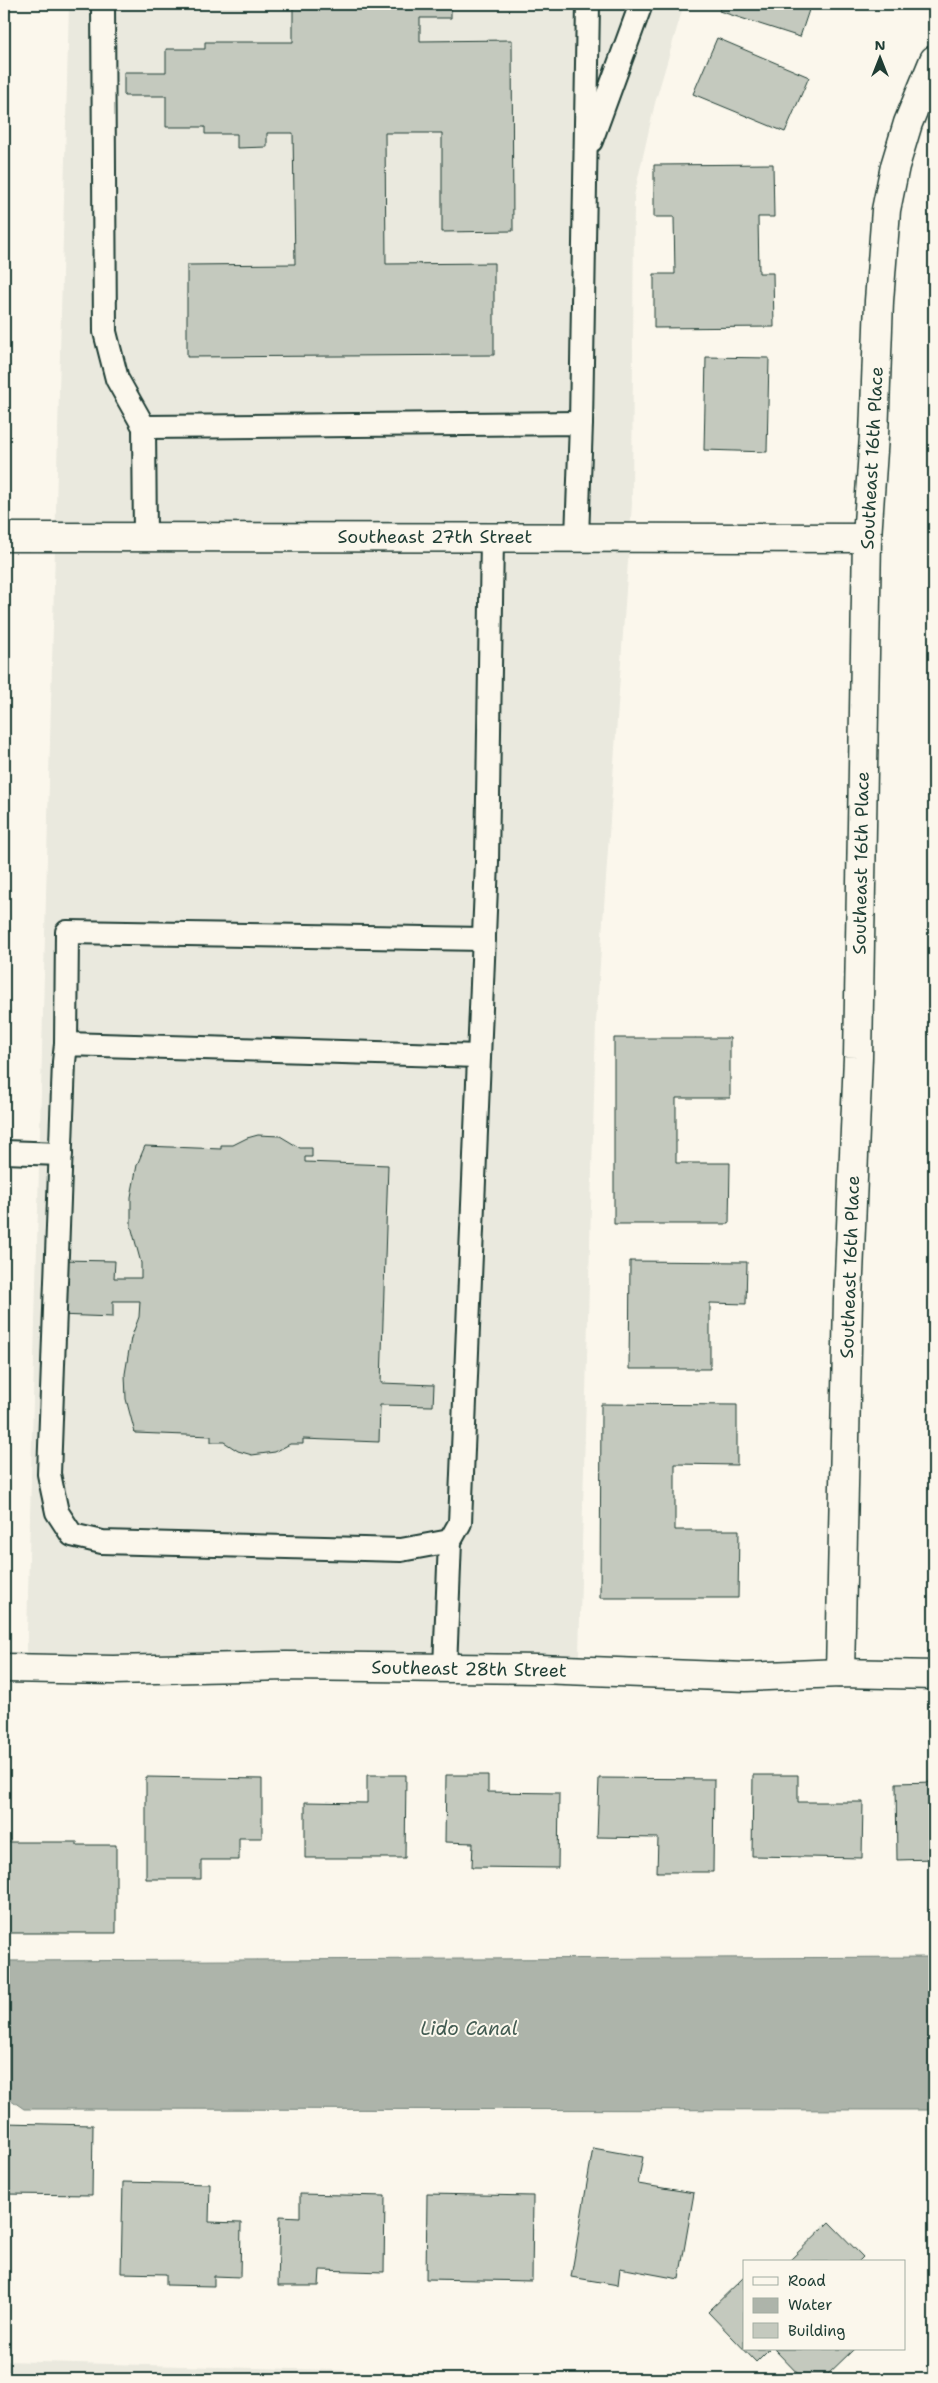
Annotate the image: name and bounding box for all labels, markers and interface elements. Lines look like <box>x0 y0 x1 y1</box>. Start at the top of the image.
north arrow <box>856 32 906 82</box>
text: N <box>874 36 886 54</box>
street label: Southeast 16th Place <box>855 366 889 550</box>
street label: Southeast 27th Street <box>338 525 533 549</box>
street label: Southeast 16th Place <box>847 771 875 955</box>
street label: Southeast 16th Place <box>835 1175 865 1359</box>
street label: Southeast 28th Street <box>371 1655 567 1683</box>
water label: Lido Canal <box>420 2016 518 2041</box>
legend <box>743 2260 906 2350</box>
text: Road <box>788 2271 826 2291</box>
text: Water <box>788 2295 832 2315</box>
text: Building <box>788 2321 845 2341</box>

